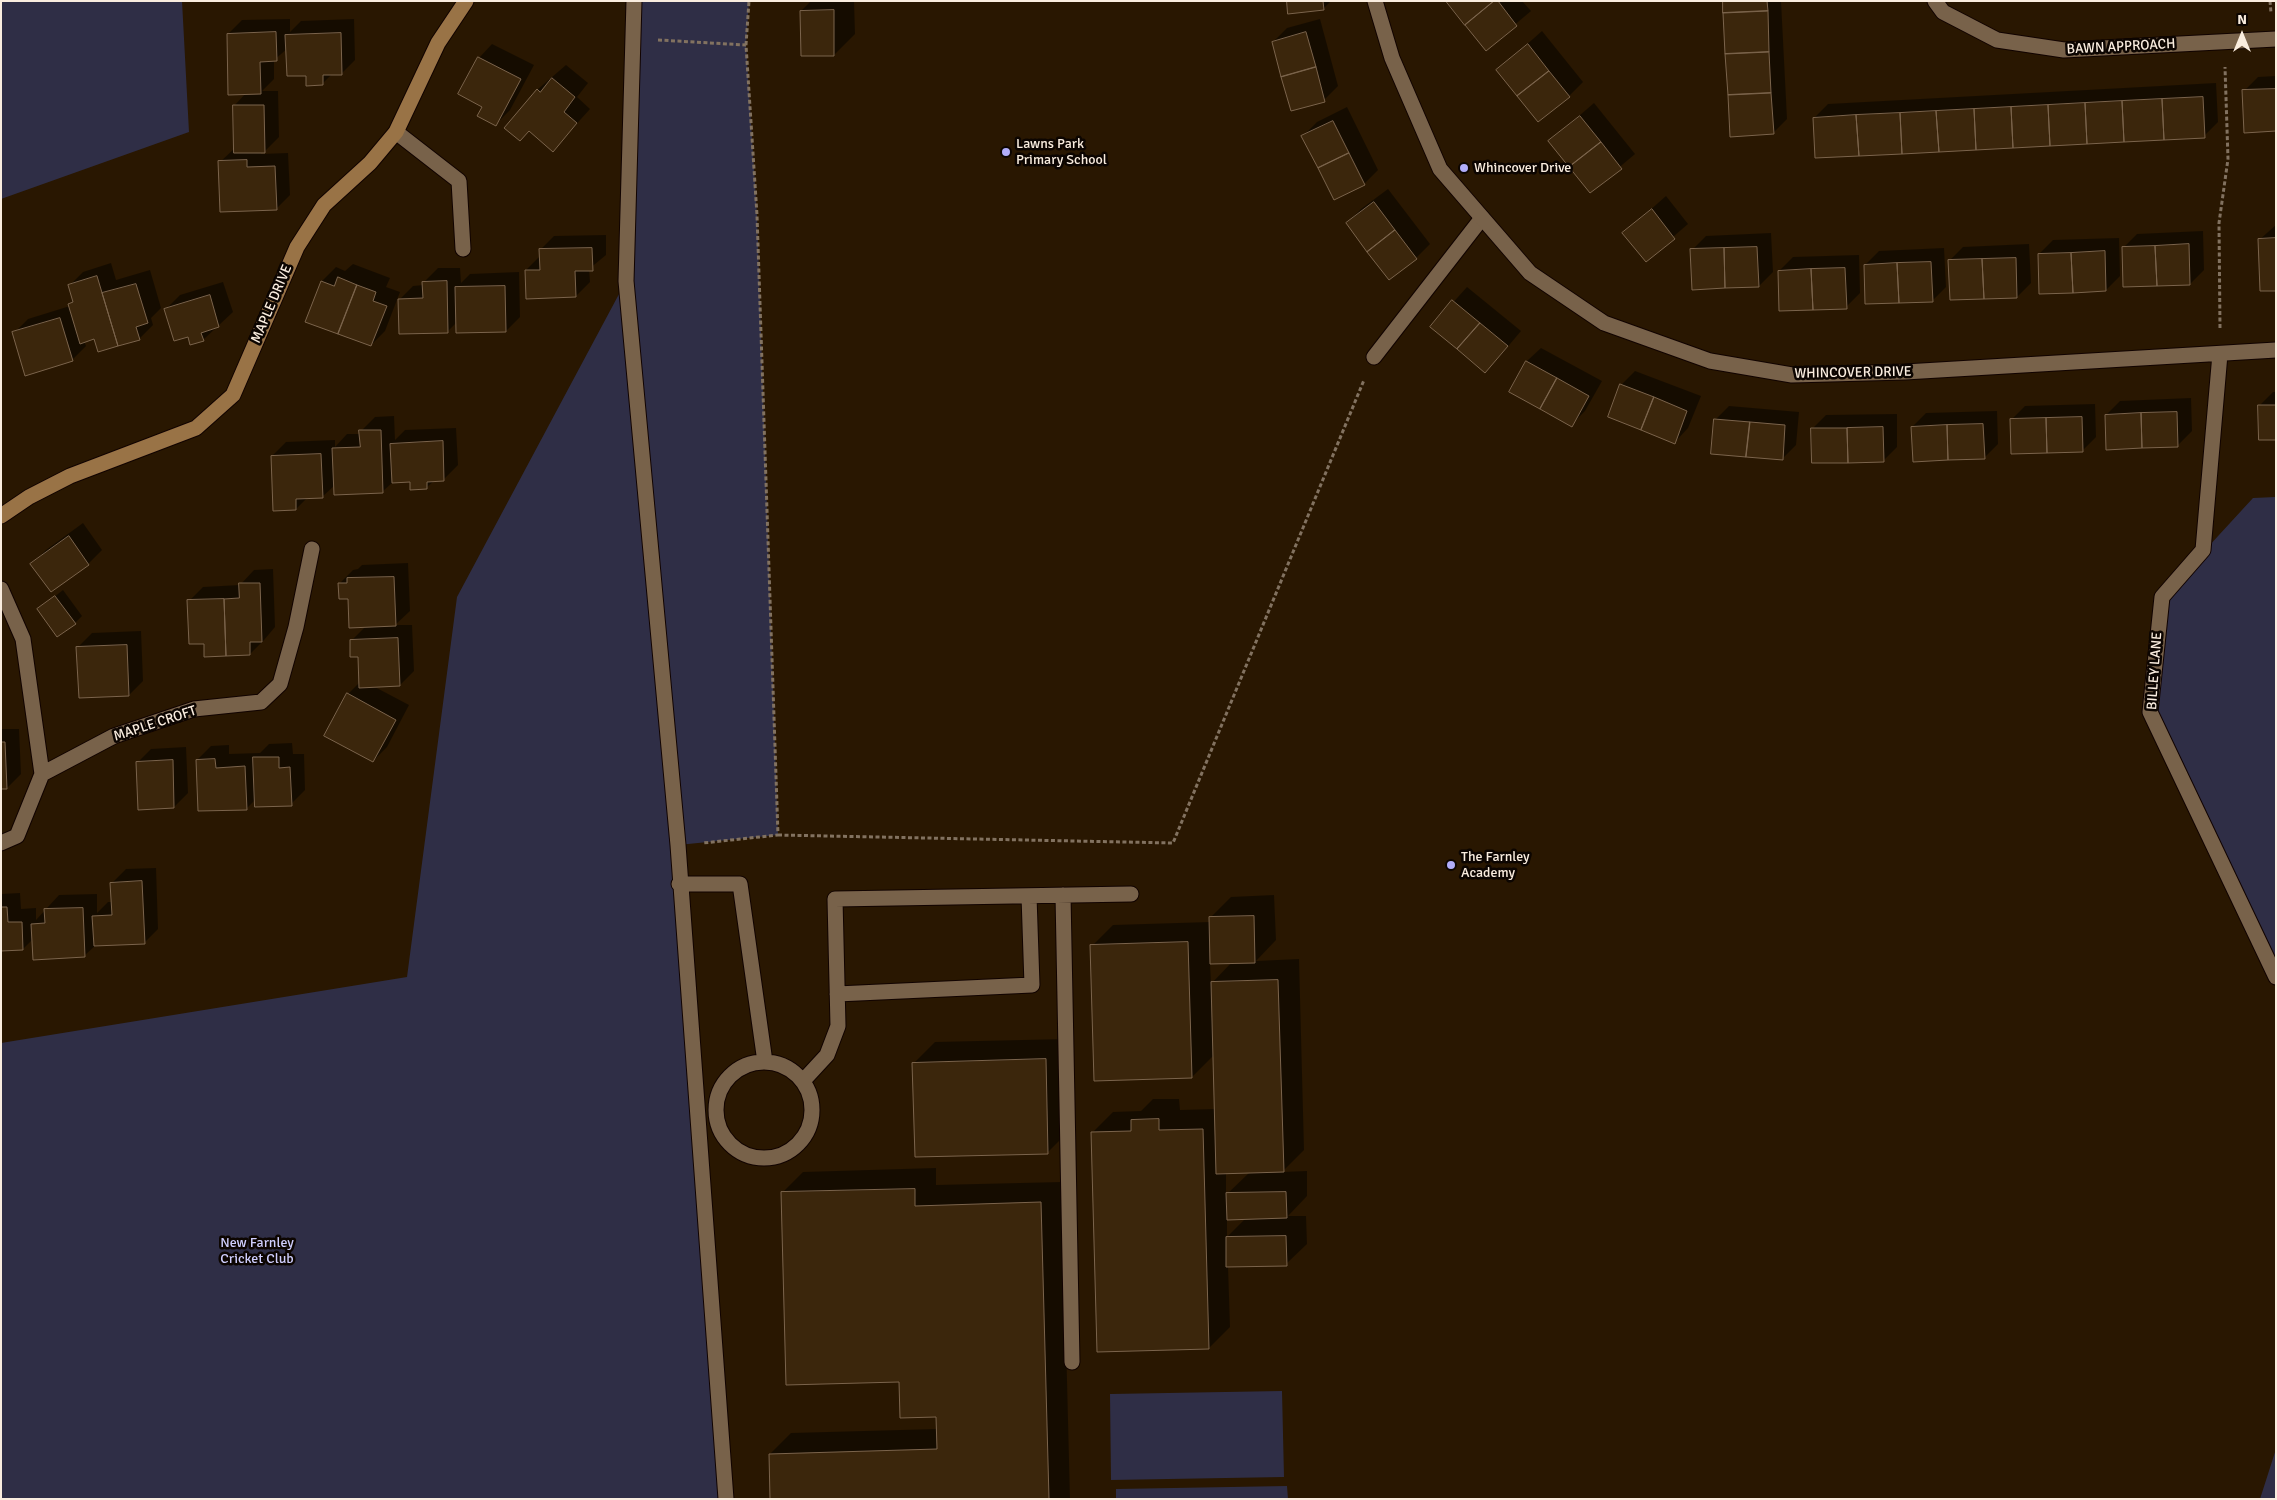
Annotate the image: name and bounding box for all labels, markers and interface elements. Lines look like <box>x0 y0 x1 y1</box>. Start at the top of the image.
north arrow <box>2217 10 2267 60</box>
text: N <box>2237 11 2247 28</box>
street label: BAWN APPROACH <box>2066 36 2176 58</box>
place label: Lawns Park Primary School <box>1016 136 1107 168</box>
marker: Lawns Park Primary School <box>1000 146 1012 158</box>
place label: Whincover Drive <box>1474 160 1571 176</box>
marker: Whincover Drive <box>1458 162 1470 174</box>
street label: MAPLE DRIVE <box>248 262 296 346</box>
street label: WHINCOVER DRIVE <box>1794 364 1912 382</box>
street label: BILLEY LANE <box>2144 631 2166 711</box>
street label: MAPLE CROFT <box>111 703 199 745</box>
place label: The Farnley Academy <box>1461 849 1530 882</box>
marker: The Farnley Academy <box>1445 859 1457 871</box>
park label: New Farnley Cricket Club <box>220 1235 294 1268</box>

